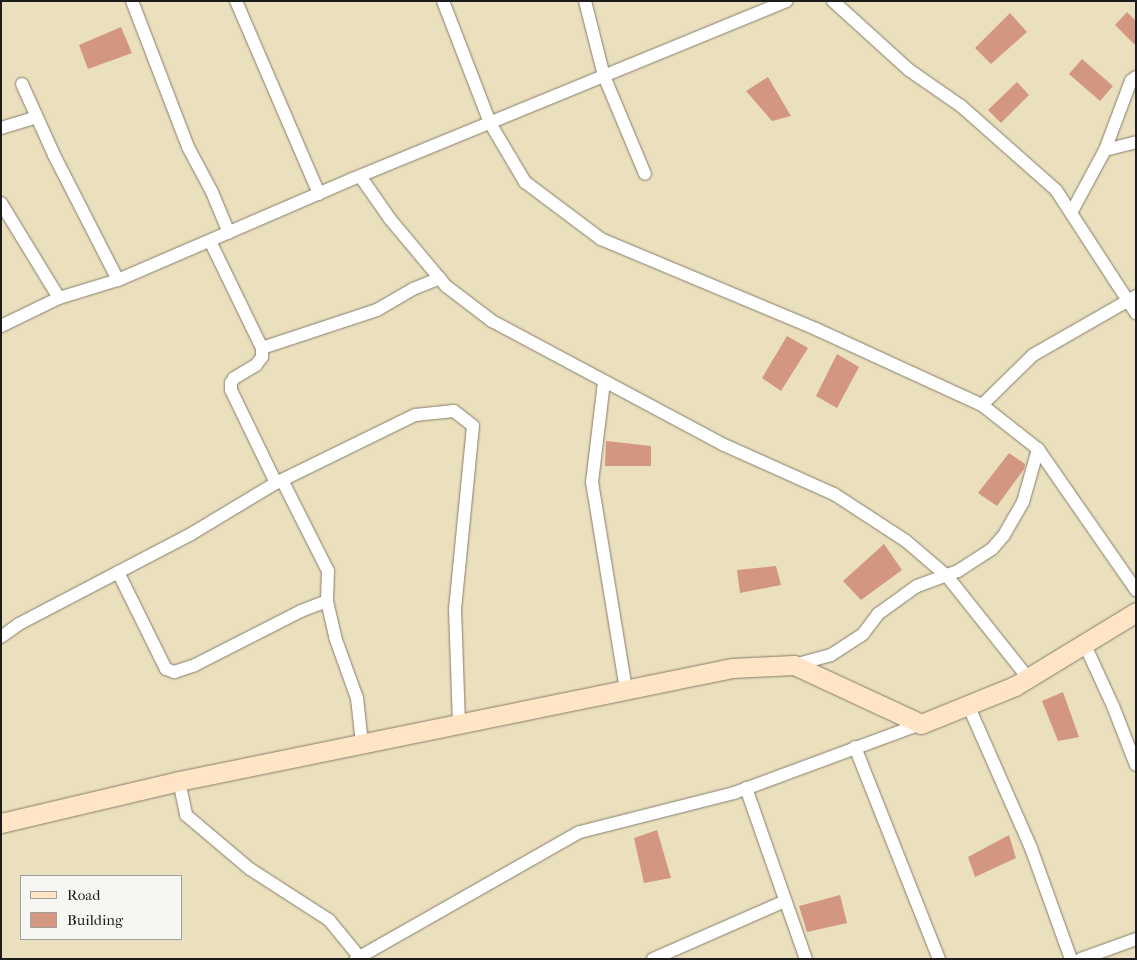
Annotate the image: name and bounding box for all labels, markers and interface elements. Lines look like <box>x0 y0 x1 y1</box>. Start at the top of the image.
legend <box>20 875 182 940</box>
text: Road <box>67 886 100 904</box>
text: Building <box>67 911 123 929</box>

